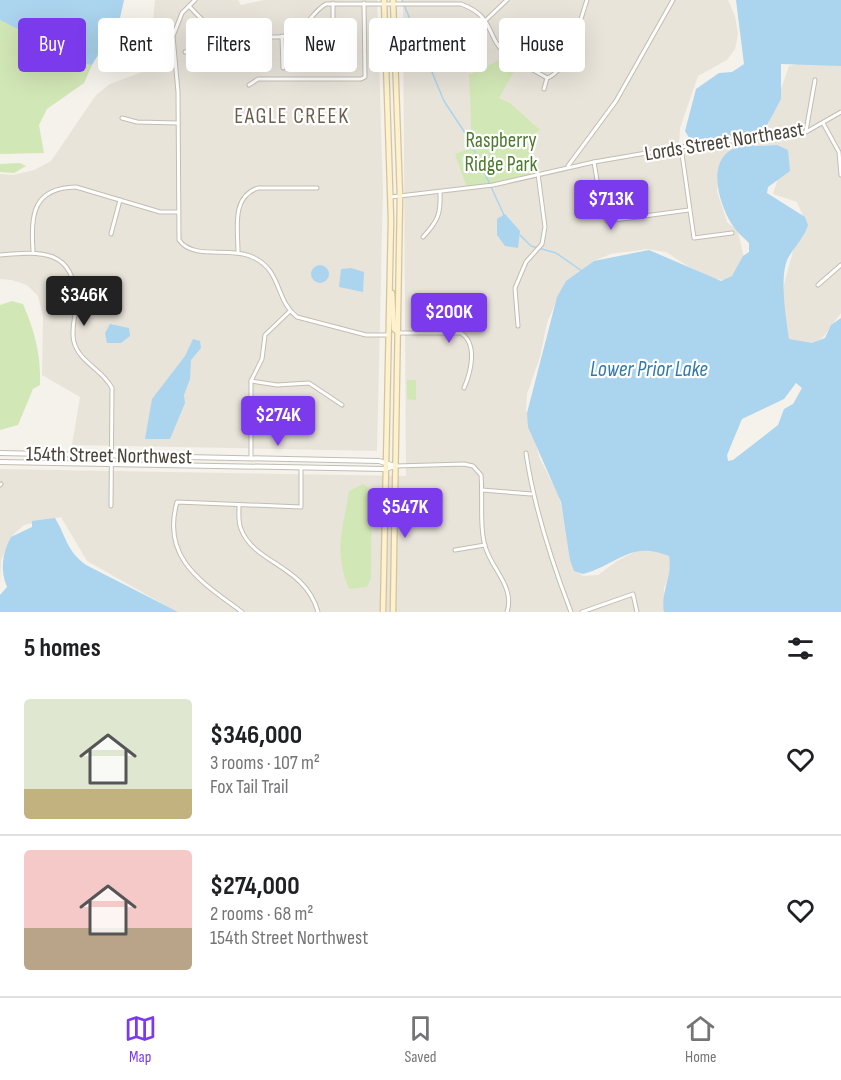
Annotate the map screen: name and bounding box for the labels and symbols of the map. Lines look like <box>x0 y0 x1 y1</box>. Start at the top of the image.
district label: EAGLE CREEK <box>234 103 350 130</box>
street label: Lords Street Northeast <box>643 117 805 166</box>
park label: Raspberry Ridge Park <box>464 128 538 177</box>
pin: $713K <box>569 180 653 231</box>
pin: $346K <box>42 276 126 327</box>
pin: $200K <box>407 293 491 344</box>
water label: Lower Prior Lake <box>590 356 708 383</box>
pin: $274K <box>236 396 320 447</box>
street label: 154th Street Northwest <box>26 442 192 469</box>
pin: $547K <box>363 488 447 539</box>

